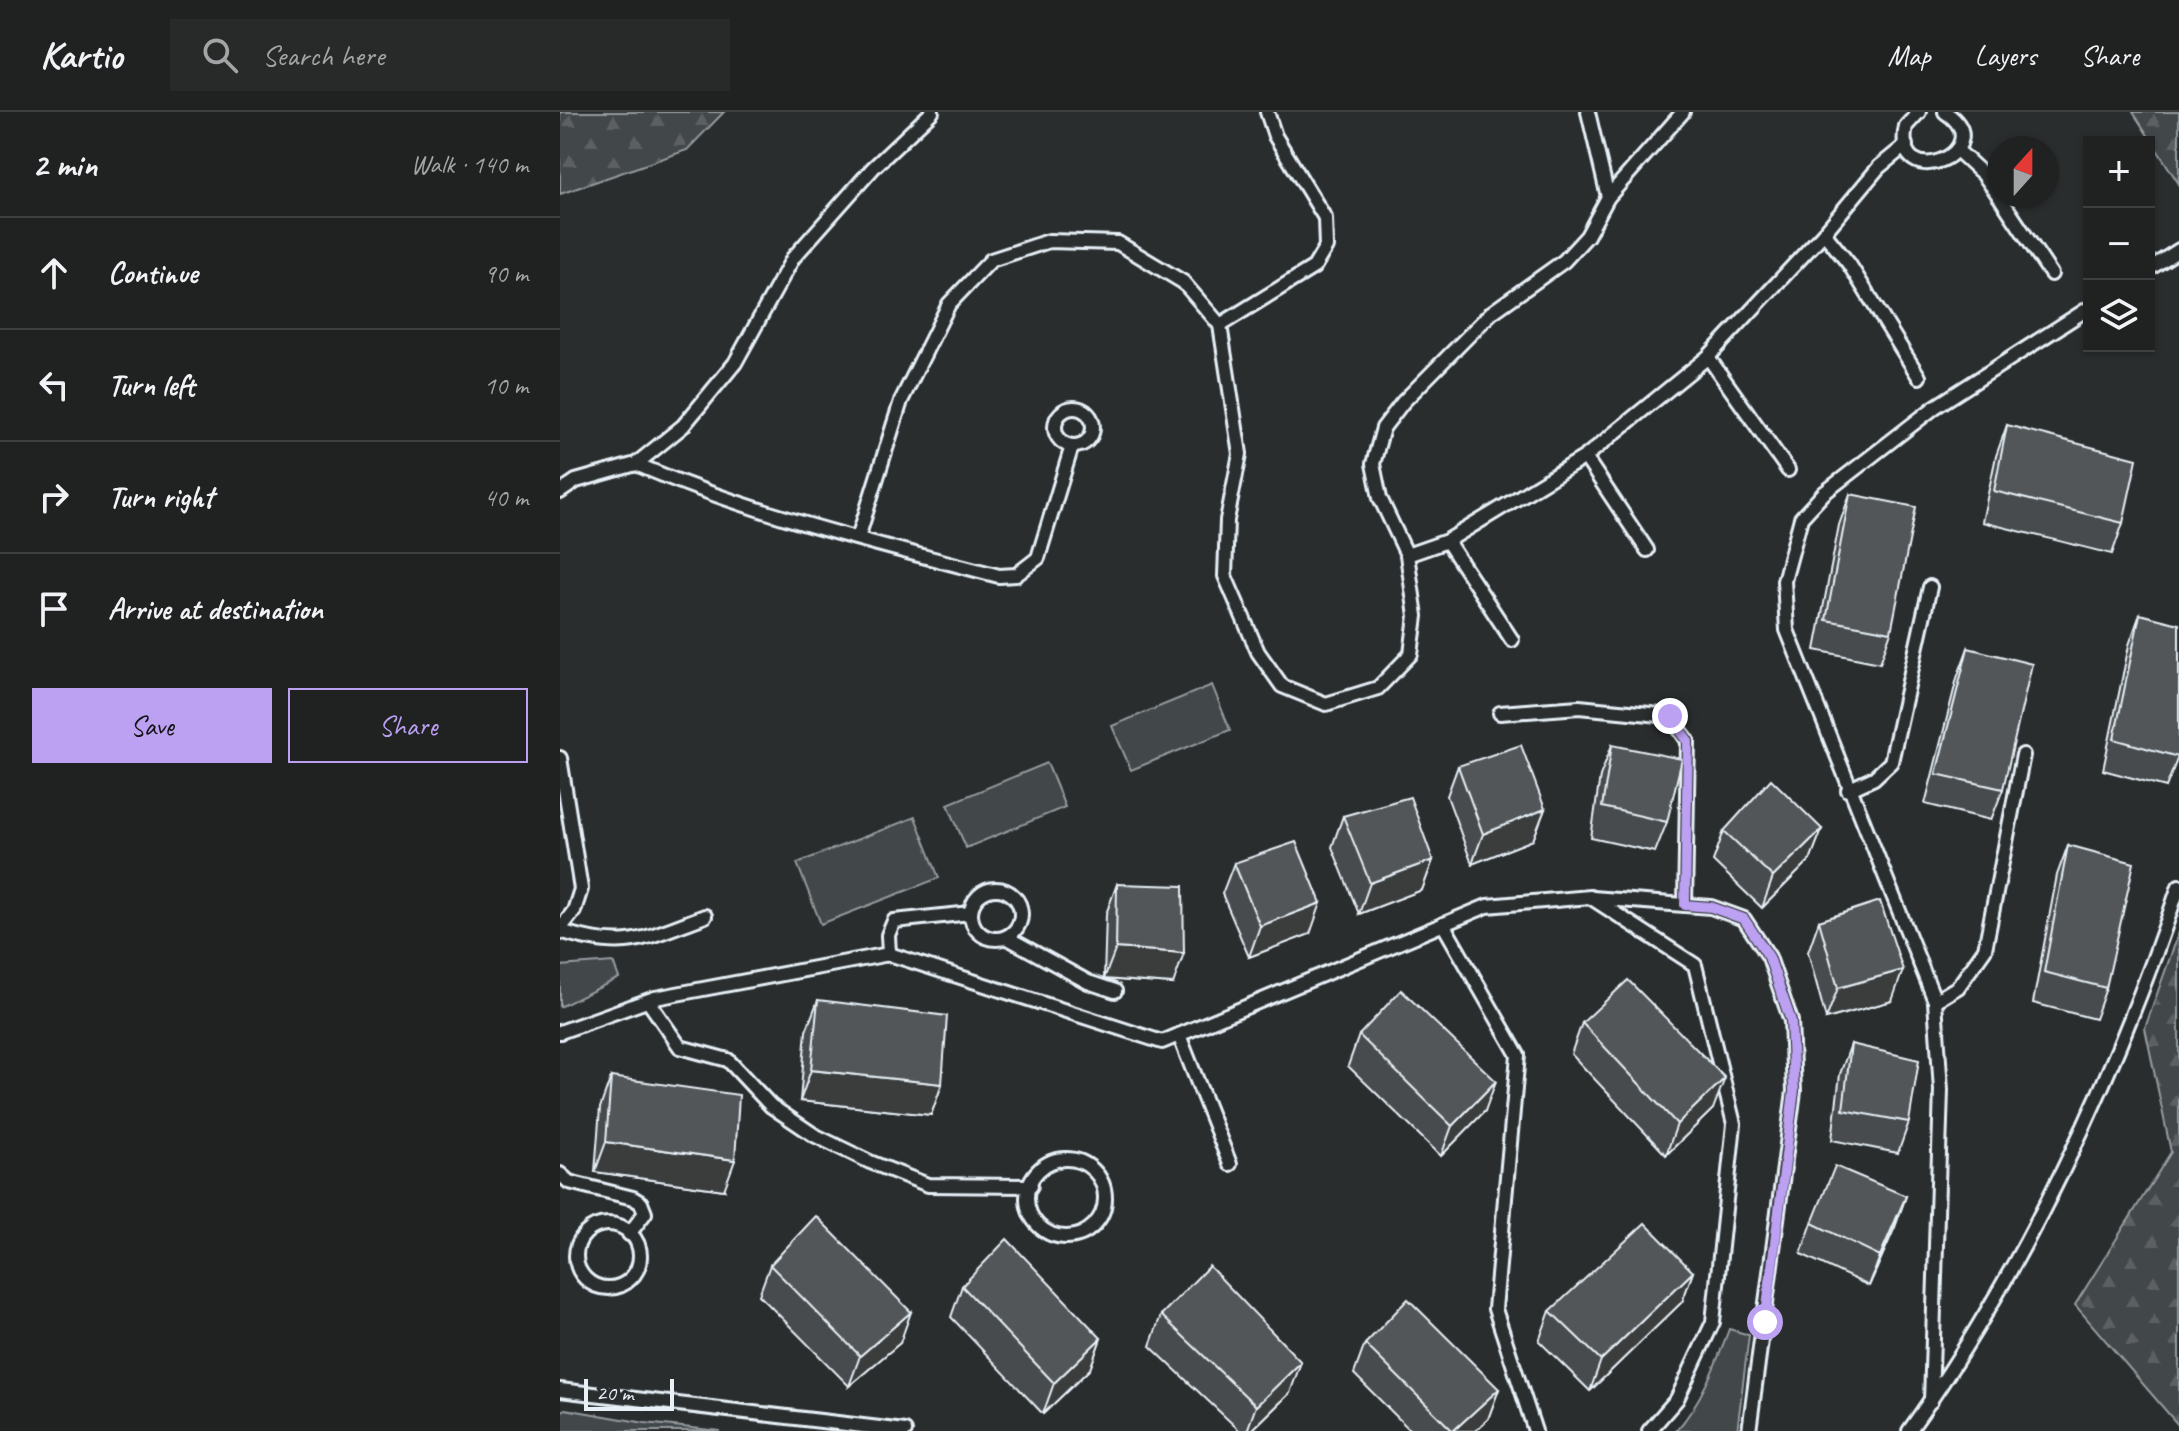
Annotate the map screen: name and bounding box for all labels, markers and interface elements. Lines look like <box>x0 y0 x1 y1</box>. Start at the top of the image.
search box <box>170 19 730 91</box>
text: Kartio <box>40 32 122 79</box>
icon: search <box>198 33 242 77</box>
text: Search here <box>262 36 384 74</box>
text: Map <box>1888 38 1931 73</box>
text: Layers <box>1975 38 2036 73</box>
text: Share <box>2080 38 2139 73</box>
north arrow <box>1987 136 2059 208</box>
map controls <box>2083 136 2155 352</box>
button: + <box>2083 136 2155 208</box>
text: 2 min <box>32 143 97 186</box>
text: Walk · 140 m <box>411 148 528 181</box>
button: − <box>2083 208 2155 280</box>
icon: ahead <box>32 251 76 295</box>
text: Continue <box>108 254 198 292</box>
text: 90 m <box>484 257 528 290</box>
button: layers <box>2083 280 2155 352</box>
icon: left <box>32 363 76 407</box>
text: Turn left <box>108 366 195 404</box>
text: 10 m <box>484 369 528 402</box>
icon: right <box>32 475 76 519</box>
text: Turn right <box>108 478 213 516</box>
text: 40 m <box>484 481 528 514</box>
icon: arrive <box>32 587 76 631</box>
text: Arrive at destination <box>108 590 323 628</box>
button: Save <box>32 688 272 763</box>
button: Share <box>288 688 528 763</box>
route end <box>1652 698 1688 734</box>
route start <box>1747 1304 1783 1340</box>
scale bar <box>584 1375 674 1411</box>
text: 20 m <box>596 1379 633 1407</box>

